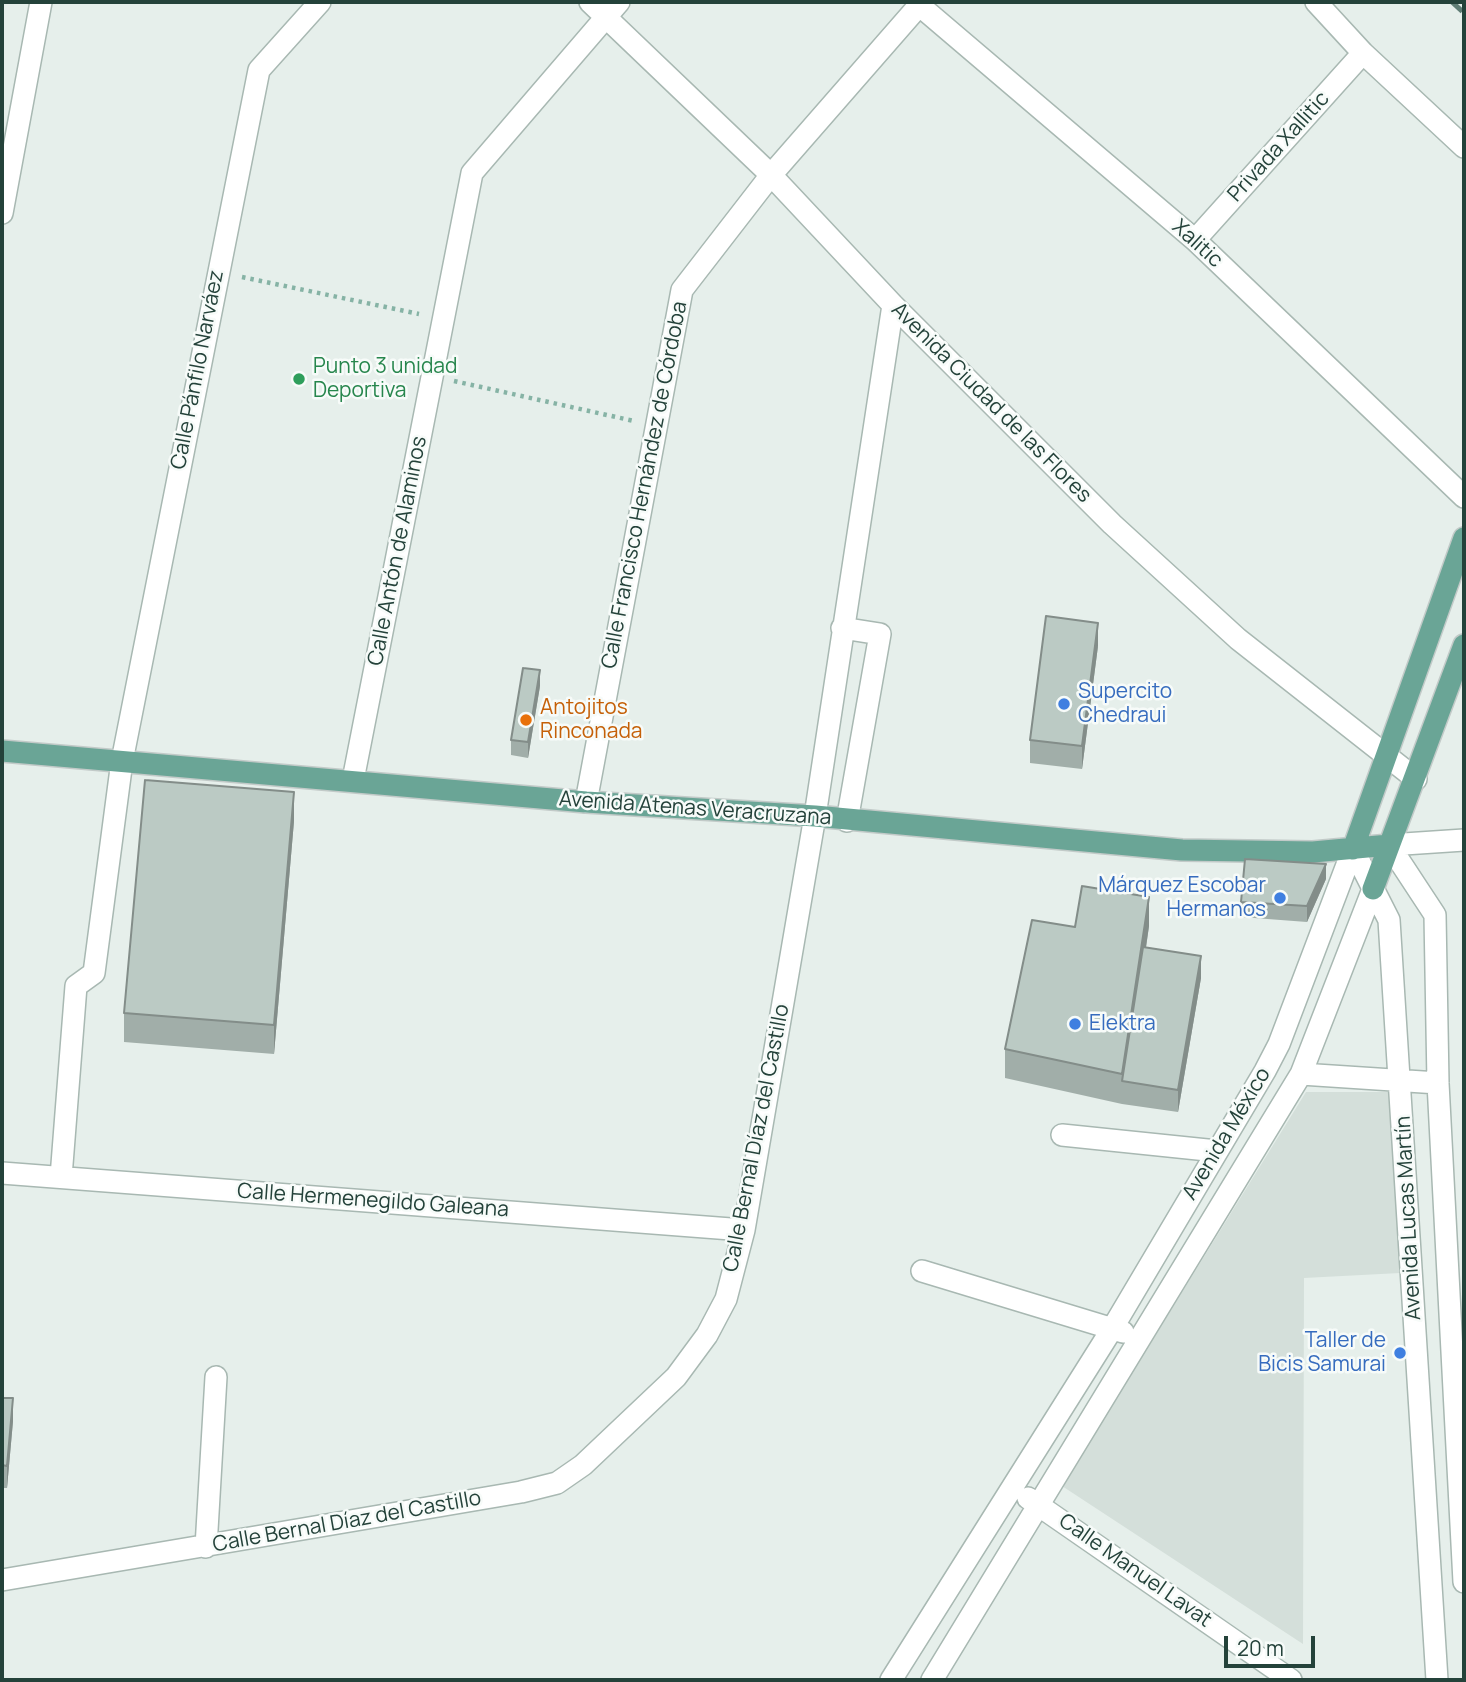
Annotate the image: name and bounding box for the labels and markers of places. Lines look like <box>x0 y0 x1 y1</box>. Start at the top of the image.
place label: Punto 3 unidad Deportiva <box>313 354 457 404</box>
marker: Punto 3 unidad Deportiva <box>291 371 307 387</box>
place label: Supercito Chedraui <box>1078 679 1172 729</box>
place label: Antojitos Rinconada <box>540 695 643 745</box>
marker: Supercito Chedraui <box>1056 696 1072 712</box>
marker: Antojitos Rinconada <box>518 712 534 728</box>
place label: Márquez Escobar Hermanos <box>1098 873 1266 923</box>
marker: Márquez Escobar Hermanos <box>1272 890 1288 906</box>
place label: Elektra <box>1089 1011 1156 1037</box>
marker: Elektra <box>1067 1016 1083 1032</box>
place label: Taller de Bicis Samurai <box>1258 1328 1386 1378</box>
marker: Taller de Bicis Samurai <box>1392 1345 1408 1361</box>

